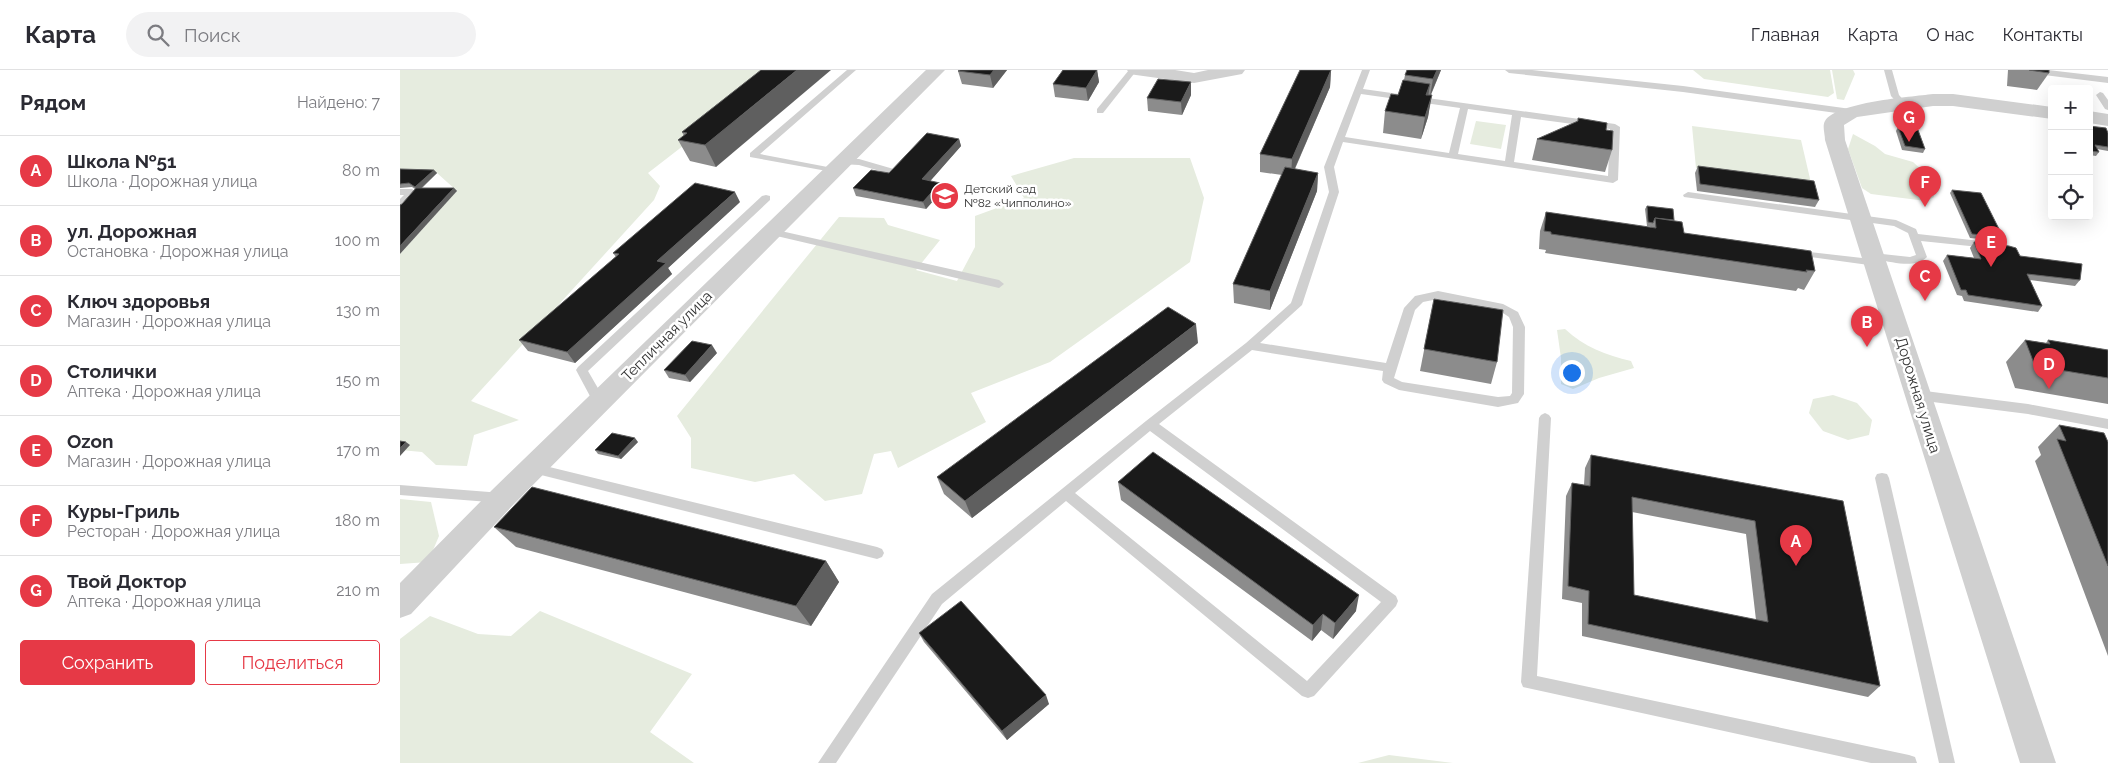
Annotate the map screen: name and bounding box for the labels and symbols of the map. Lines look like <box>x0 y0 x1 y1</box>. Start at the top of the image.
pin: G <box>1893 101 1925 142</box>
pin: F <box>1909 166 1941 207</box>
school or university icon: Детский сад №82 «Чипполино» <box>930 181 960 211</box>
place label: Детский сад №82 «Чипполино» <box>964 182 1072 210</box>
pin: E <box>1975 226 2007 267</box>
pin: C <box>1909 260 1941 301</box>
street label: Тепличная улица <box>618 287 716 385</box>
pin: B <box>1851 306 1883 347</box>
street label: Дорожная улица <box>1892 335 1944 455</box>
pin: D <box>2033 348 2065 389</box>
your location <box>1559 360 1585 386</box>
pin: A <box>1780 525 1812 566</box>

